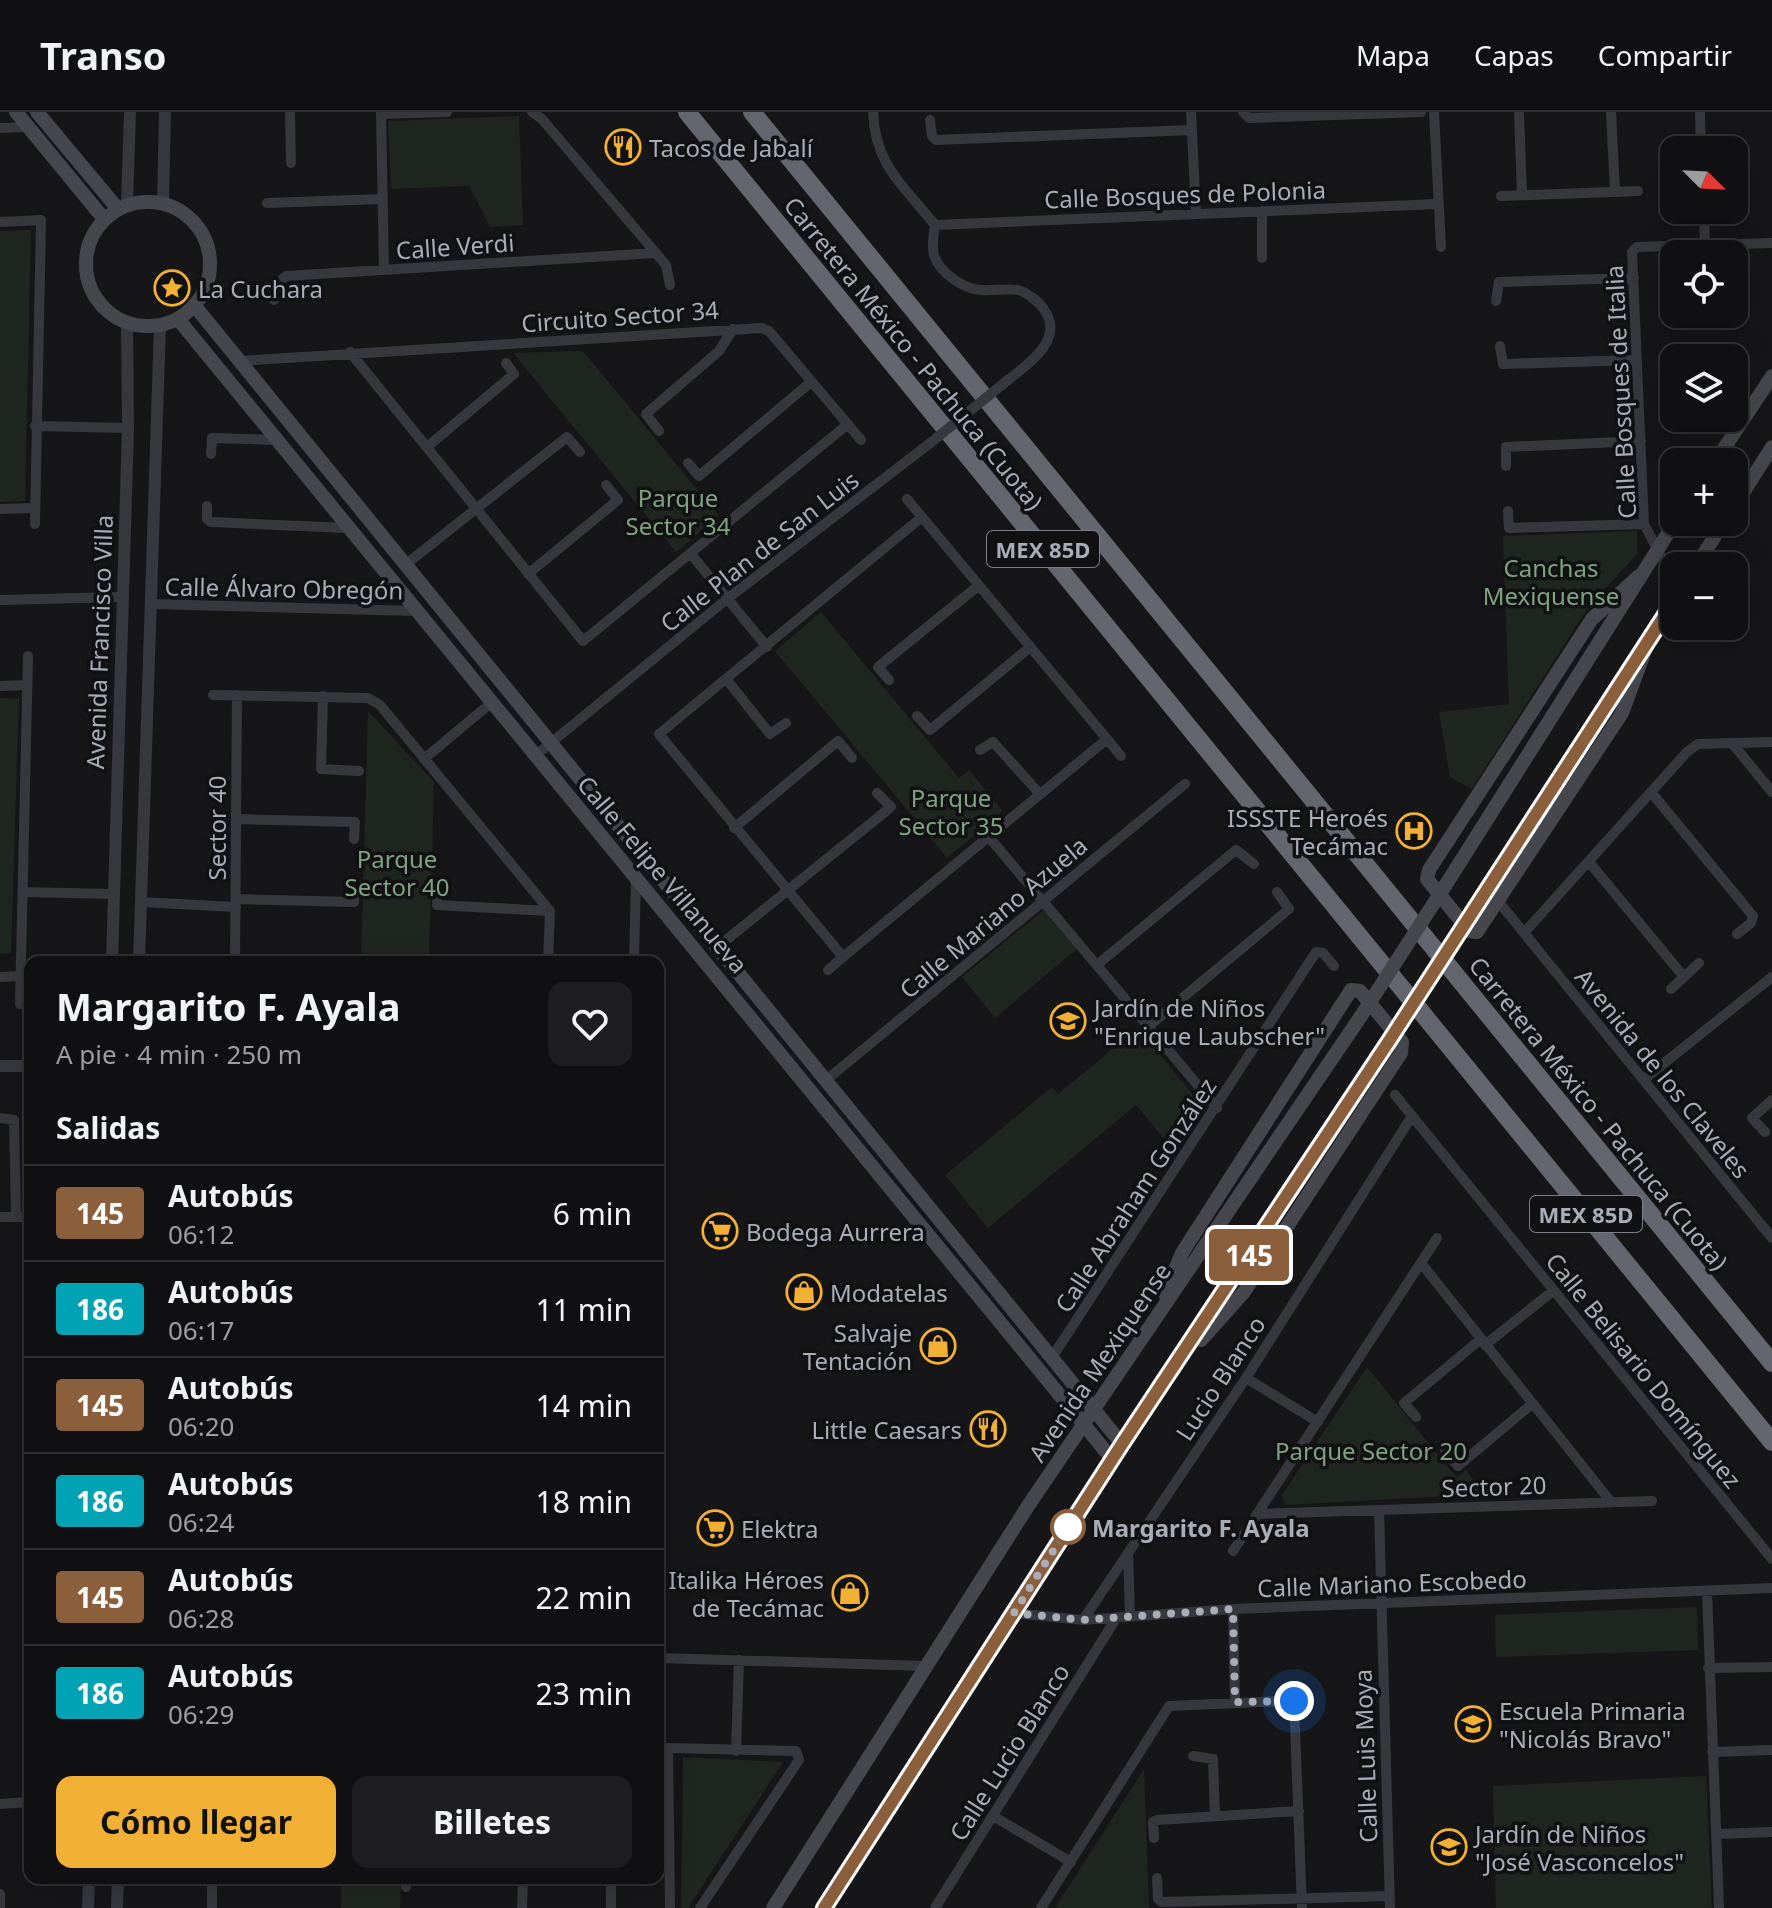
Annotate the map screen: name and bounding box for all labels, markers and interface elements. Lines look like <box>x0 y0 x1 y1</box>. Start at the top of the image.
text: Transo <box>40 29 167 81</box>
text: Mapa <box>1356 36 1430 74</box>
text: Capas <box>1474 36 1554 74</box>
text: Compartir <box>1598 36 1732 74</box>
restaurant icon: Tacos de Jabalí <box>604 128 642 166</box>
place label: Tacos de Jabalí <box>649 131 814 164</box>
north arrow <box>1660 136 1748 224</box>
map controls <box>1660 136 1748 640</box>
street label: Calle Bosques de Polonia <box>1043 173 1327 215</box>
street label: Carretera México - Pachuca (Cuota) <box>777 189 1051 517</box>
street label: Calle Verdi <box>395 225 515 267</box>
button: locate <box>1660 240 1748 328</box>
street label: Calle Bosques de Italia <box>1597 264 1643 520</box>
place icon: La Cuchara <box>153 269 191 307</box>
place label: La Cuchara <box>198 272 323 305</box>
street label: Circuito Sector 34 <box>520 293 720 339</box>
button: layers <box>1660 344 1748 432</box>
button: + <box>1660 448 1748 536</box>
street label: Calle Plan de San Luis <box>653 463 865 639</box>
park label: Parque Sector 34 <box>625 481 731 542</box>
street label: Avenida Francisco Villa <box>78 514 120 770</box>
road number: MEX 85D <box>987 531 1099 567</box>
park label: Canchas Mexiquense <box>1483 551 1619 612</box>
button: − <box>1660 552 1748 640</box>
street label: Calle Álvaro Obregón <box>164 569 404 607</box>
street label: Calle Felipe Villanueva <box>570 768 756 980</box>
street label: Sector 40 <box>200 775 233 881</box>
park label: Parque Sector 35 <box>898 781 1004 842</box>
place label: ISSSTE Heroés Tecámac <box>1227 801 1388 862</box>
hospital icon: ISSSTE Heroés Tecámac <box>1395 812 1433 850</box>
street label: Calle Mariano Azuela <box>892 829 1094 1005</box>
park label: Parque Sector 40 <box>344 842 450 903</box>
street label: Carretera México - Pachuca (Cuota) <box>1462 949 1736 1277</box>
street label: Avenida de los Claveles <box>1568 961 1758 1185</box>
text: Margarito F. Ayala <box>56 980 400 1032</box>
button: heart <box>548 982 632 1066</box>
place label: Jardín de Niños "Enrique Laubscher" <box>1092 991 1325 1052</box>
school or university icon: Jardín de Niños "Enrique Laubscher" <box>1049 1002 1087 1040</box>
text: A pie · 4 min · 250 m <box>56 1036 302 1072</box>
street label: Calle Abraham González <box>1047 1071 1223 1319</box>
text: Salidas <box>56 1107 160 1148</box>
text: Autobús <box>168 1175 294 1216</box>
text: 6 min <box>553 1193 632 1234</box>
text: 145 <box>76 1194 124 1232</box>
road number: MEX 85D <box>1530 1196 1642 1232</box>
supermarket icon: Bodega Aurrera <box>701 1212 739 1250</box>
place label: Bodega Aurrera <box>746 1215 925 1248</box>
text: 06:12 <box>168 1216 234 1252</box>
line badge: 145 <box>1203 1229 1295 1281</box>
text: 145 <box>1225 1236 1273 1274</box>
street label: Calle Belisario Domínguez <box>1539 1245 1749 1495</box>
street label: Avenida Mexiquense <box>1020 1256 1178 1468</box>
text: Autobús <box>168 1271 294 1312</box>
shop icon: Modatelas <box>785 1273 823 1311</box>
place label: Modatelas <box>830 1276 948 1309</box>
text: 11 min <box>536 1289 632 1330</box>
text: 186 <box>76 1290 124 1328</box>
street label: Lucio Blanco <box>1167 1309 1273 1447</box>
text: 06:17 <box>168 1312 234 1348</box>
place label: Salvaje Tentación <box>803 1316 912 1377</box>
shop icon: Salvaje Tentación <box>919 1327 957 1365</box>
text: Autobús <box>168 1367 294 1408</box>
text: 14 min <box>536 1385 632 1426</box>
text: 145 <box>76 1386 124 1424</box>
text: 06:20 <box>168 1408 234 1444</box>
restaurant icon: Little Caesars <box>969 1410 1007 1448</box>
place label: Little Caesars <box>811 1413 962 1446</box>
park label: Parque Sector 20 <box>1275 1434 1467 1467</box>
text: Autobús <box>168 1463 294 1504</box>
street label: Sector 20 <box>1441 1468 1547 1504</box>
text: 18 min <box>536 1481 632 1522</box>
text: 186 <box>76 1482 124 1520</box>
text: 06:24 <box>168 1504 234 1540</box>
supermarket icon: Elektra <box>696 1509 734 1547</box>
marker: Margarito F. Ayala <box>1051 1510 1085 1544</box>
place label: Margarito F. Ayala <box>1092 1511 1310 1544</box>
place label: Elektra <box>741 1512 818 1545</box>
text: Autobús <box>168 1559 294 1600</box>
street label: Calle Mariano Escobedo <box>1257 1562 1527 1604</box>
place label: Italika Héroes de Tecámac <box>669 1563 824 1624</box>
shop icon: Italika Héroes de Tecámac <box>831 1574 869 1612</box>
text: 22 min <box>536 1577 632 1618</box>
text: 145 <box>76 1578 124 1616</box>
text: 06:28 <box>168 1600 234 1636</box>
text: Autobús <box>168 1655 294 1696</box>
street label: Calle Lucio Blanco <box>941 1657 1077 1847</box>
street label: Calle Luis Moya <box>1345 1669 1385 1843</box>
text: 23 min <box>536 1673 632 1714</box>
text: 186 <box>76 1674 124 1712</box>
your location <box>1274 1681 1314 1721</box>
place label: Escuela Primaria "Nicolás Bravo" <box>1499 1694 1686 1755</box>
text: 06:29 <box>168 1696 234 1732</box>
school or university icon: Escuela Primaria "Nicolás Bravo" <box>1454 1705 1492 1743</box>
button: Cómo llegar <box>56 1776 336 1868</box>
button: Billetes <box>352 1776 632 1868</box>
place label: Jardín de Niños "José Vasconcelos" <box>1473 1817 1684 1878</box>
school or university icon: Jardín de Niños "José Vasconcelos" <box>1430 1828 1468 1866</box>

